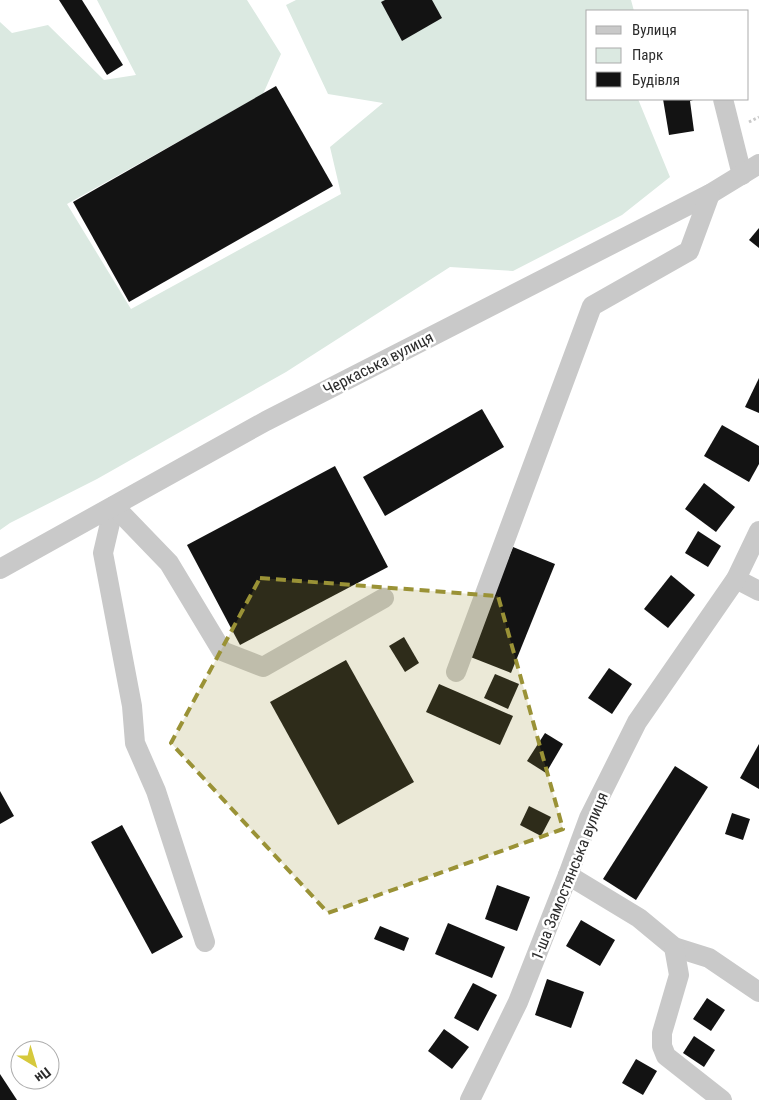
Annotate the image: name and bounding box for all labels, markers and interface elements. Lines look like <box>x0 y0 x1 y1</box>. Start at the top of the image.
legend <box>586 10 749 100</box>
text: Вулиця <box>632 21 677 39</box>
text: Парк <box>632 46 663 64</box>
text: Будівля <box>632 71 680 89</box>
street label: Черкаська вулиця <box>320 327 437 399</box>
street label: 1-ша Замостянська вулиця <box>527 789 612 963</box>
north arrow <box>10 1040 60 1090</box>
text: Пн <box>32 1064 54 1086</box>

